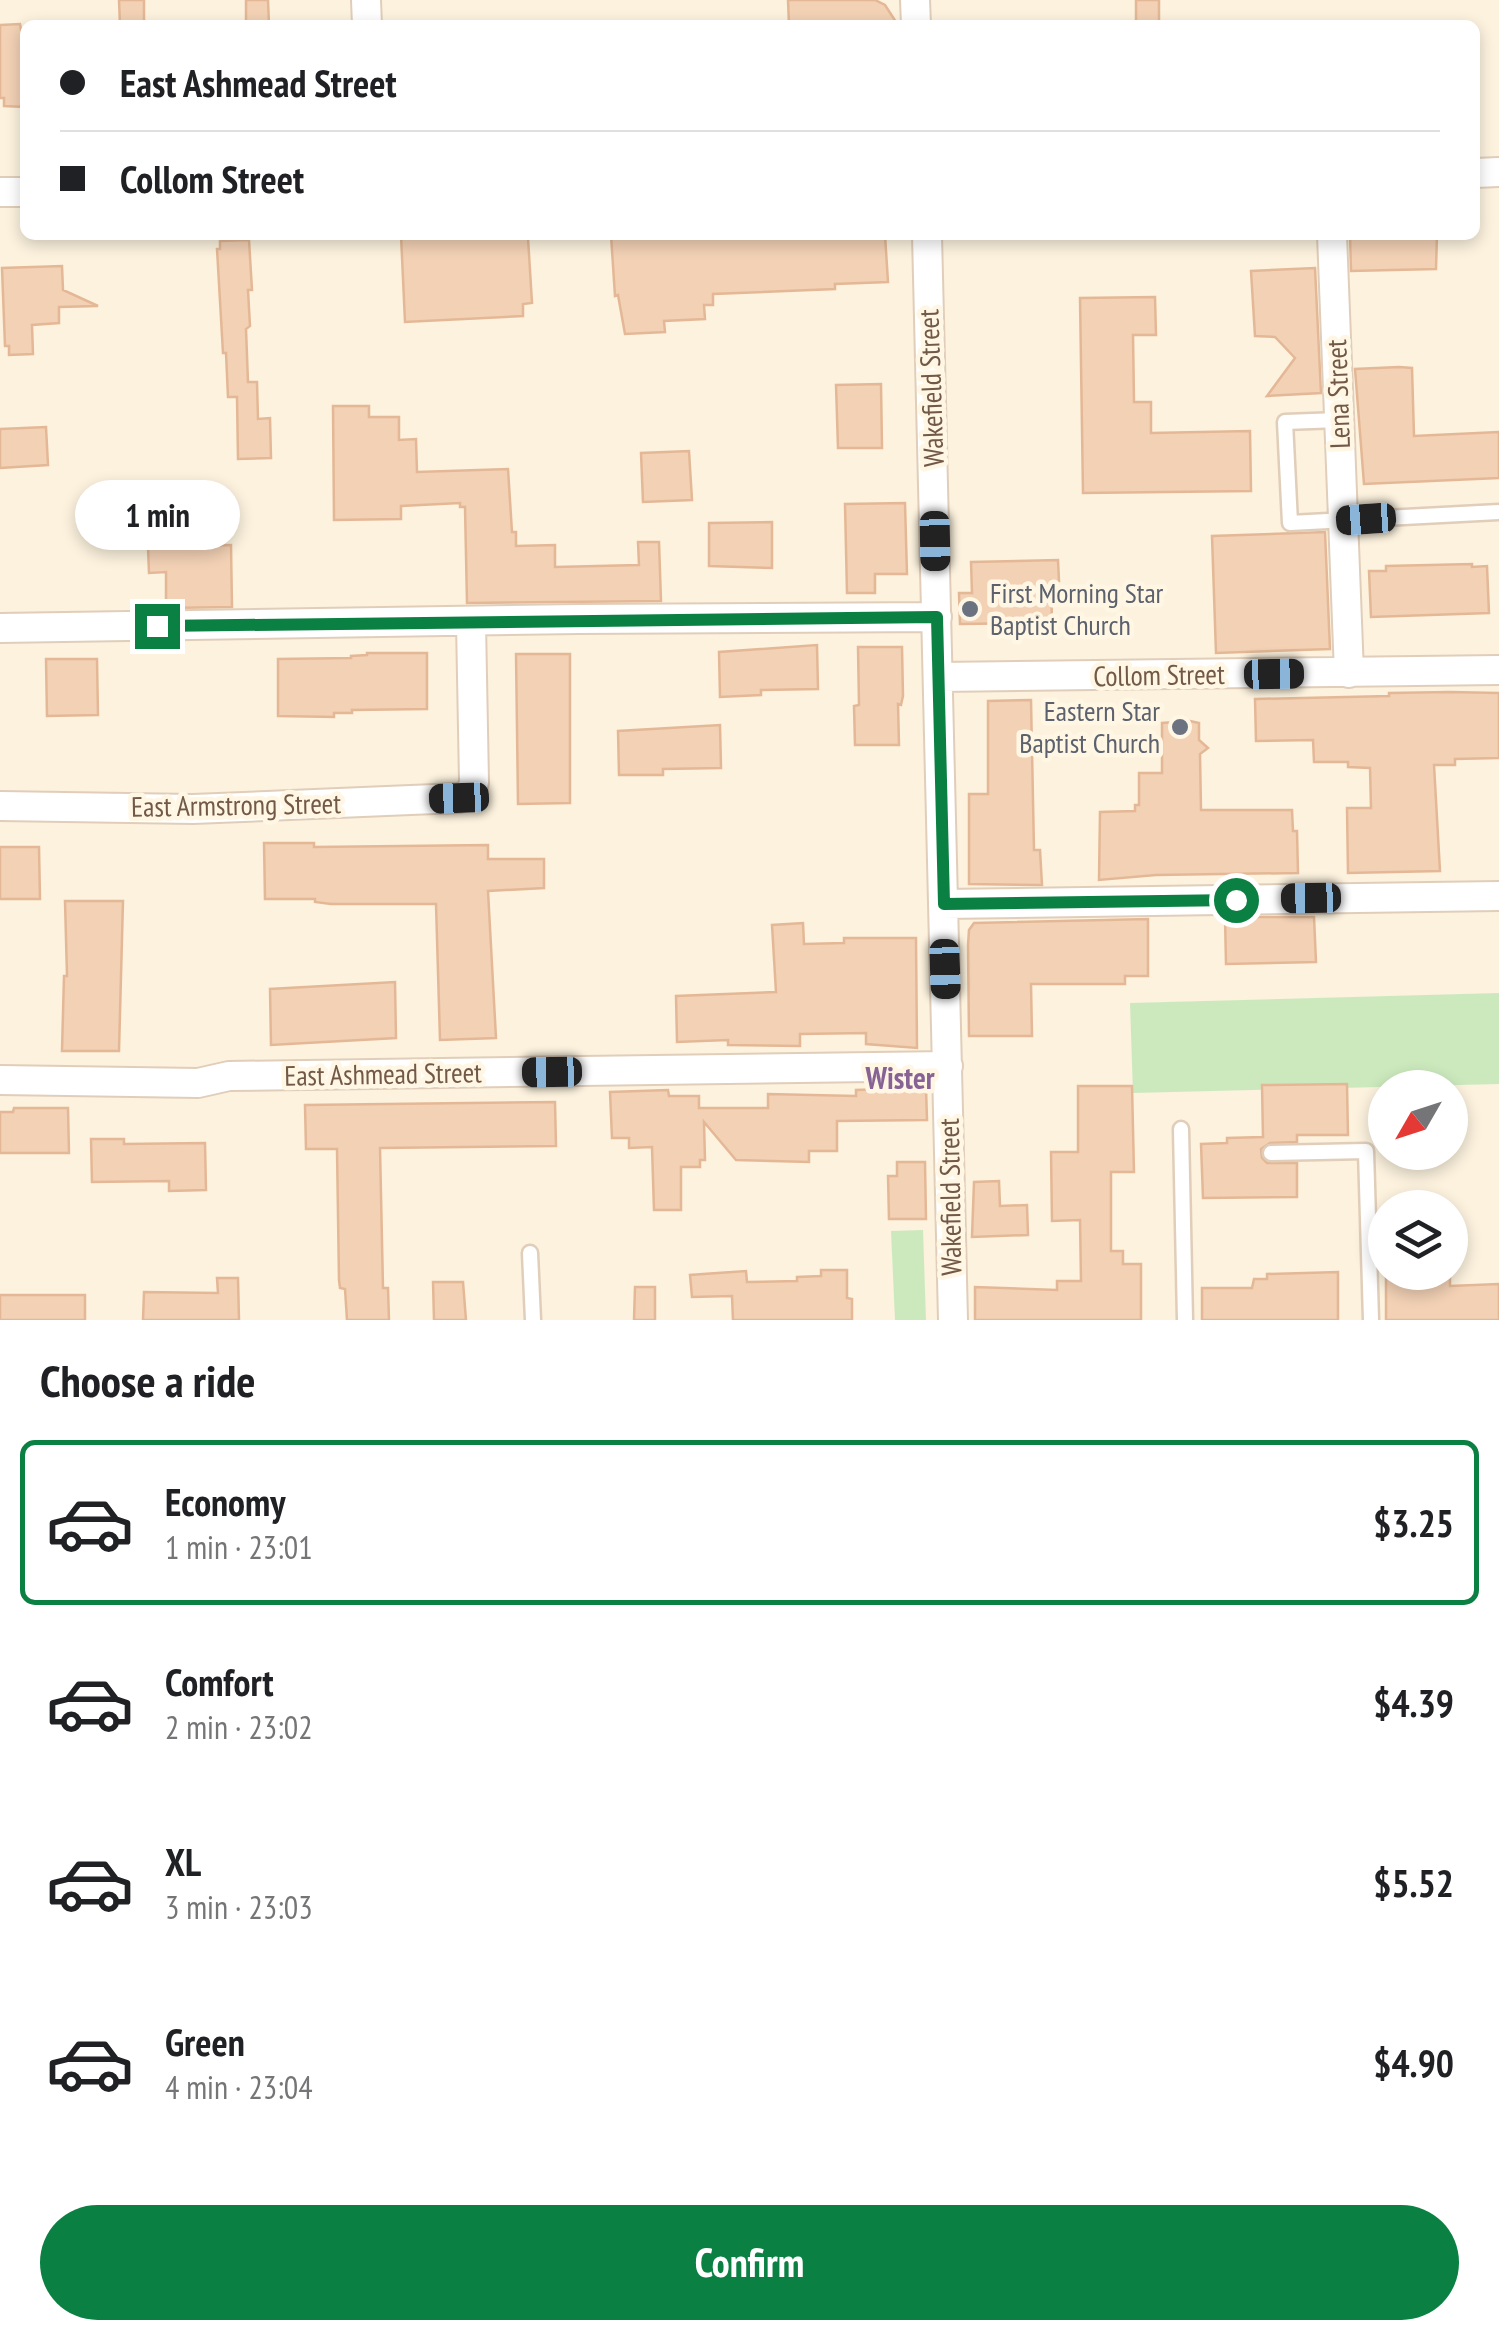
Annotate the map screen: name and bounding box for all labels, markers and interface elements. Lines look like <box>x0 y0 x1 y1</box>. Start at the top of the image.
text: East Ashmead Street <box>120 58 397 107</box>
text: Collom Street <box>120 154 304 203</box>
street label: Wakefield Street <box>909 308 952 467</box>
street label: Lena Street <box>1317 338 1358 449</box>
callout: 1 min <box>74 481 240 551</box>
text: 1 min <box>125 494 190 536</box>
car <box>1335 502 1397 536</box>
car <box>919 511 951 571</box>
place label: First Morning Star Baptist Church <box>990 574 1164 643</box>
marker: First Morning Star Baptist Church <box>959 598 981 620</box>
route end <box>135 604 180 649</box>
street label: Collom Street <box>1093 655 1225 694</box>
car <box>1244 658 1304 690</box>
place label: Eastern Star Baptist Church <box>1019 692 1160 761</box>
marker: Eastern Star Baptist Church <box>1169 716 1191 738</box>
car <box>428 782 490 814</box>
street label: East Armstrong Street <box>131 784 342 825</box>
route start <box>1214 878 1259 923</box>
car <box>1281 882 1341 914</box>
car <box>929 938 961 1000</box>
street label: East Ashmead Street <box>284 1053 482 1094</box>
car <box>522 1056 582 1088</box>
district label: Wister <box>864 1058 935 1097</box>
north arrow <box>1368 1070 1468 1170</box>
map controls <box>1368 1070 1468 1290</box>
street label: Wakefield Street <box>930 1118 969 1276</box>
button: layers <box>1368 1190 1468 1290</box>
text: Choose a ride <box>40 1351 255 1409</box>
text: Economy <box>165 1477 285 1526</box>
icon: car <box>45 1478 135 1568</box>
text: $3.25 <box>1373 1498 1454 1547</box>
text: 1 min · 23:01 <box>165 1526 313 1568</box>
text: Comfort <box>165 1657 274 1706</box>
icon: car <box>45 1658 135 1748</box>
text: $4.39 <box>1373 1678 1454 1727</box>
text: 2 min · 23:02 <box>165 1706 313 1748</box>
text: XL <box>165 1837 201 1886</box>
icon: car <box>45 1838 135 1928</box>
text: $5.52 <box>1373 1858 1454 1907</box>
text: 3 min · 23:03 <box>165 1886 313 1928</box>
text: Green <box>165 2017 245 2066</box>
icon: car <box>45 2018 135 2108</box>
text: $4.90 <box>1373 2038 1454 2087</box>
text: 4 min · 23:04 <box>165 2066 313 2108</box>
button: Confirm <box>40 2205 1459 2320</box>

